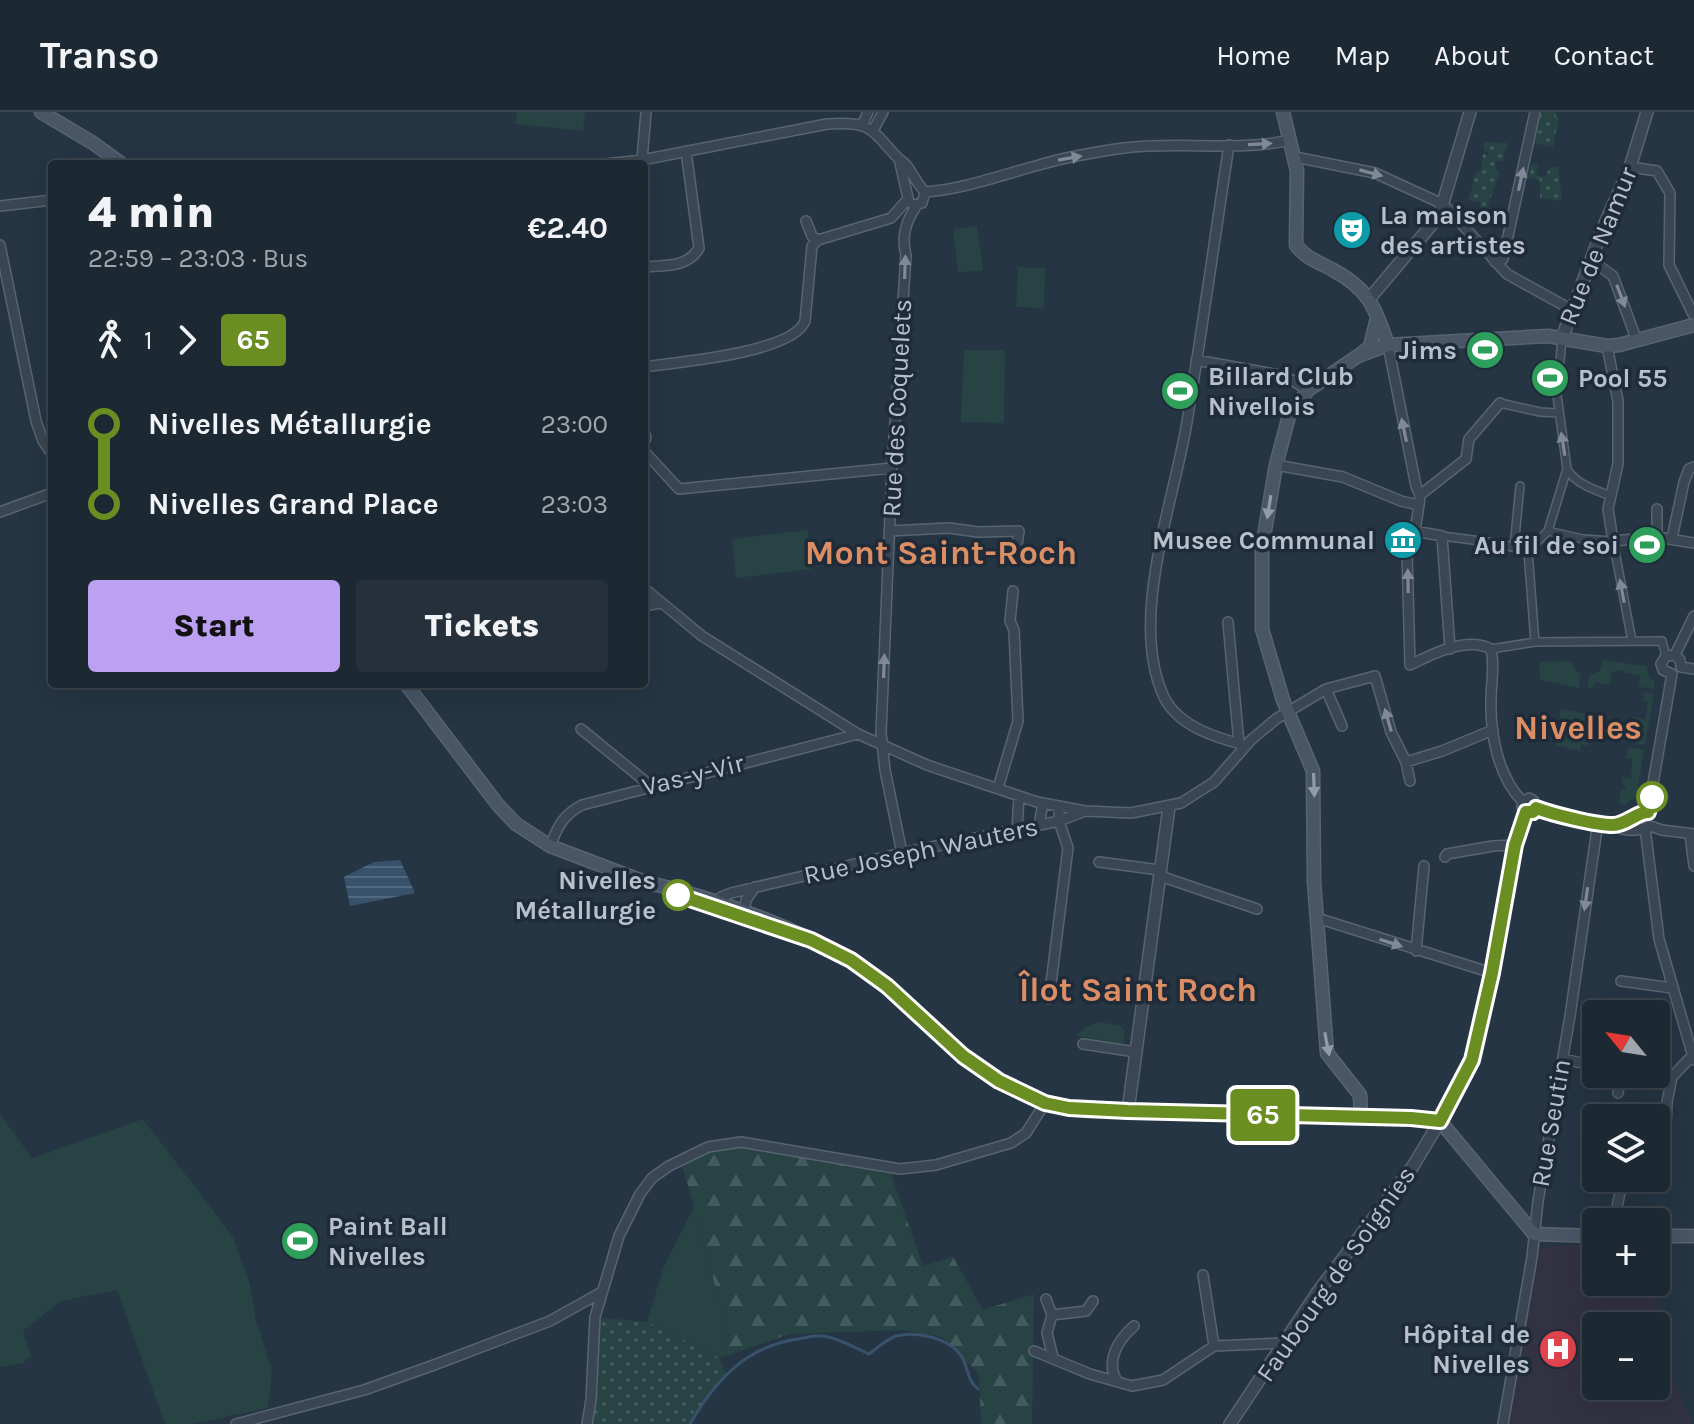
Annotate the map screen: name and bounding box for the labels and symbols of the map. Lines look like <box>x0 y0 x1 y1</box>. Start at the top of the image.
one-way arrow <box>1248 137 1273 150</box>
one-way arrow <box>1058 151 1083 163</box>
street label: Rue de Namur <box>1552 162 1644 330</box>
one-way arrow <box>1515 166 1528 191</box>
one-way arrow <box>1358 168 1383 180</box>
place label: La maison des artistes <box>1380 200 1526 261</box>
theatre icon: La maison des artistes <box>1331 209 1373 251</box>
one-way arrow <box>899 254 912 279</box>
one-way arrow <box>1615 284 1628 308</box>
street label: Rue des Coquelets <box>876 298 918 518</box>
sports icon: Jims <box>1464 329 1506 371</box>
place label: Jims <box>1399 335 1457 366</box>
sports icon: Pool 55 <box>1529 357 1571 399</box>
place label: Billard Club Nivellois <box>1208 361 1354 422</box>
place label: Pool 55 <box>1578 363 1667 394</box>
sports icon: Billard Club Nivellois <box>1159 370 1201 412</box>
one-way arrow <box>1397 417 1409 442</box>
one-way arrow <box>1557 431 1569 456</box>
one-way arrow <box>1262 494 1275 519</box>
museum icon: Musee Communal <box>1382 519 1424 561</box>
sports icon: Au fil de soi <box>1626 524 1668 566</box>
place label: Musee Communal <box>1152 525 1375 556</box>
place label: Au fil de soi <box>1474 530 1619 561</box>
district label: Mont Saint-Roch <box>805 533 1077 573</box>
one-way arrow <box>1401 568 1414 593</box>
one-way arrow <box>1616 578 1628 603</box>
one-way arrow <box>877 653 890 678</box>
one-way arrow <box>1381 707 1394 731</box>
district label: Nivelles <box>1514 708 1642 748</box>
street label: Vas-y-Vir <box>639 747 748 803</box>
one-way arrow <box>1307 773 1320 798</box>
unlabelled marker <box>1637 782 1667 812</box>
street label: Rue Joseph Wauters <box>801 811 1041 891</box>
place label: Nivelles Métallurgie <box>514 865 656 926</box>
marker: Nivelles Métallurgie <box>663 880 693 910</box>
one-way arrow <box>1579 887 1592 912</box>
one-way arrow <box>1380 937 1404 950</box>
district label: Îlot Saint Roch <box>1018 969 1257 1010</box>
north arrow <box>1582 1000 1670 1088</box>
one-way arrow <box>1321 1031 1334 1056</box>
street label: Rue Seutin <box>1525 1057 1577 1189</box>
line badge: 65 <box>1227 1089 1299 1141</box>
street label: Faubourg de Soignies <box>1250 1160 1422 1388</box>
place label: Paint Ball Nivelles <box>328 1211 448 1272</box>
sports icon: Paint Ball Nivelles <box>279 1220 321 1262</box>
place label: Hôpital de Nivelles <box>1403 1319 1530 1380</box>
hospital icon: Hôpital de Nivelles <box>1537 1328 1579 1370</box>

